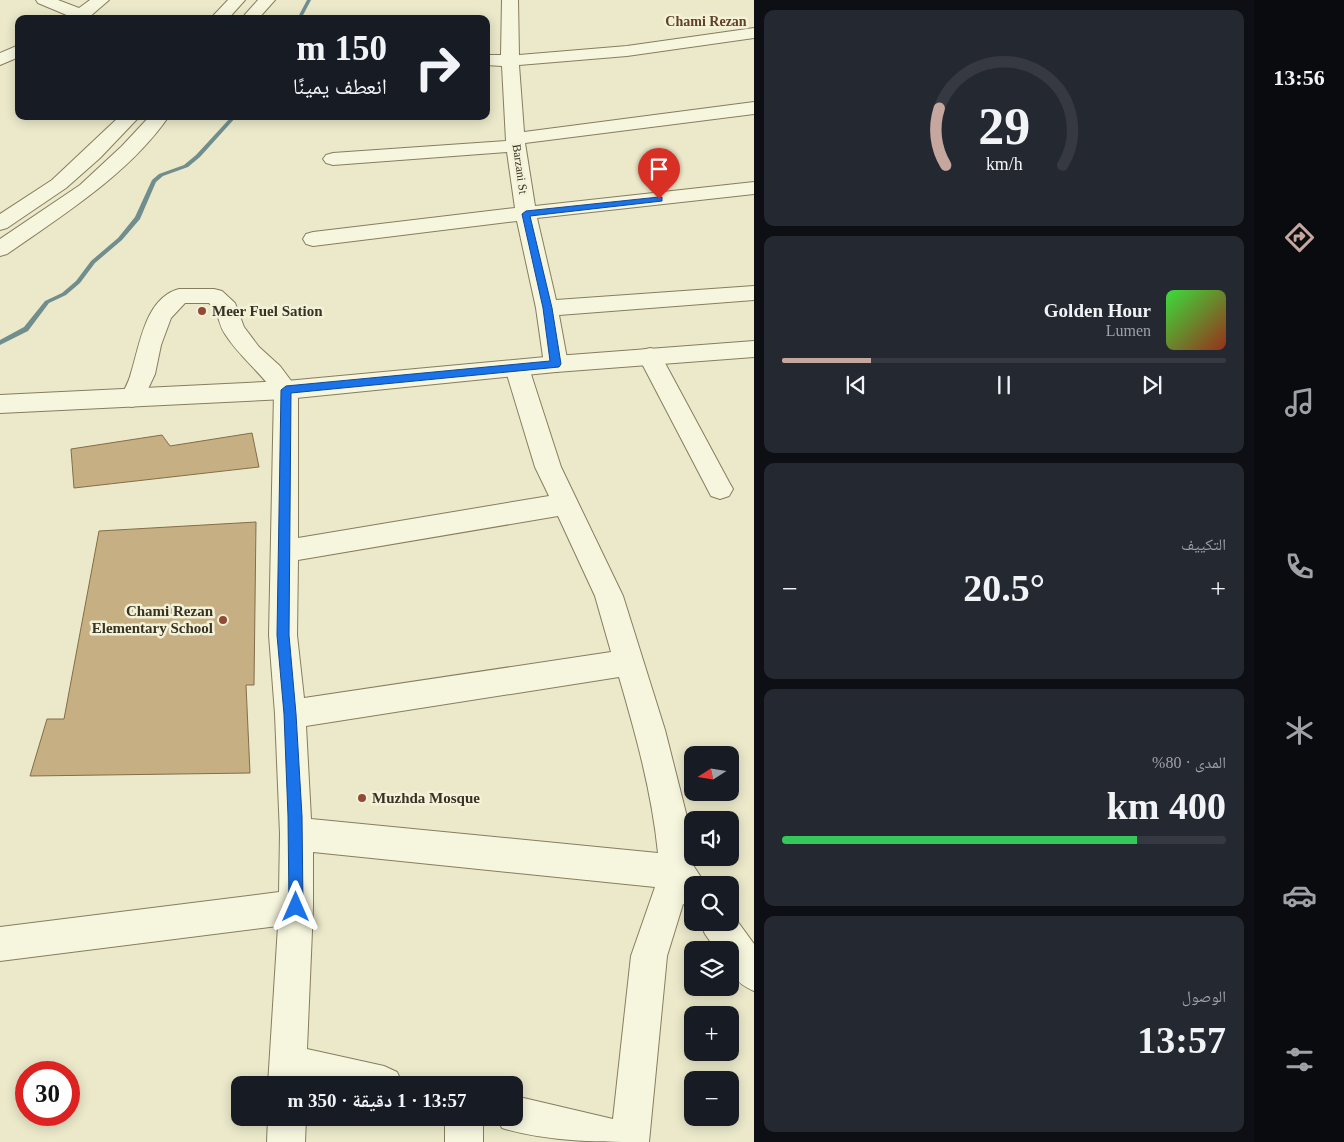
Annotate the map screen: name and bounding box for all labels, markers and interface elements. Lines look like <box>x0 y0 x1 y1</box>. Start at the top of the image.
district label: Chami Rezan <box>665 14 747 29</box>
text: 150 m <box>297 29 387 68</box>
icon: right <box>405 35 470 100</box>
text: 13:56 <box>1273 65 1325 90</box>
text: انعطف يمينًا <box>293 74 387 99</box>
text: 29 <box>978 98 1030 155</box>
street label: Barzani St <box>510 143 531 196</box>
pin <box>638 148 680 199</box>
text: km/h <box>986 154 1022 174</box>
icon: arrive <box>645 155 673 183</box>
icon: directions <box>1282 220 1317 255</box>
text: Golden Hour <box>1044 300 1151 321</box>
place label: Meer Fuel Sation <box>212 303 323 319</box>
marker: Meer Fuel Sation <box>196 305 208 317</box>
text: Lumen <box>1106 322 1151 339</box>
icon: previous <box>842 371 870 399</box>
icon: pause <box>990 371 1018 399</box>
icon: next <box>1138 371 1166 399</box>
icon: music <box>1282 385 1317 420</box>
text: التكييف <box>1181 536 1226 553</box>
icon: phone <box>1282 549 1317 584</box>
text: 20.5° <box>963 567 1045 609</box>
text: − <box>782 573 798 604</box>
text: + <box>1210 573 1226 604</box>
place label: Chami Rezan Elementary School <box>92 603 214 636</box>
marker: Chami Rezan Elementary School <box>217 614 229 626</box>
icon: climate <box>1282 713 1317 748</box>
north arrow <box>684 746 739 801</box>
map controls <box>684 746 739 1126</box>
text: المدى · 80% <box>1152 754 1226 771</box>
text: 400 km <box>1107 785 1226 827</box>
place label: Muzhda Mosque <box>372 790 480 806</box>
marker: Muzhda Mosque <box>356 792 368 804</box>
button: sound <box>684 811 739 866</box>
button: search <box>684 876 739 931</box>
icon: car <box>1282 878 1317 913</box>
position arrow <box>269 880 321 932</box>
button: layers <box>684 941 739 996</box>
text: الوصول <box>1182 988 1226 1005</box>
button: + <box>684 1006 739 1061</box>
text: 13:57 <box>1137 1019 1226 1061</box>
icon: filters <box>1282 1042 1317 1077</box>
speed limit sign: 30 <box>15 1061 80 1126</box>
button: − <box>684 1071 739 1126</box>
text: 13:57 · 1 دقيقة · 350 m <box>287 1090 467 1111</box>

